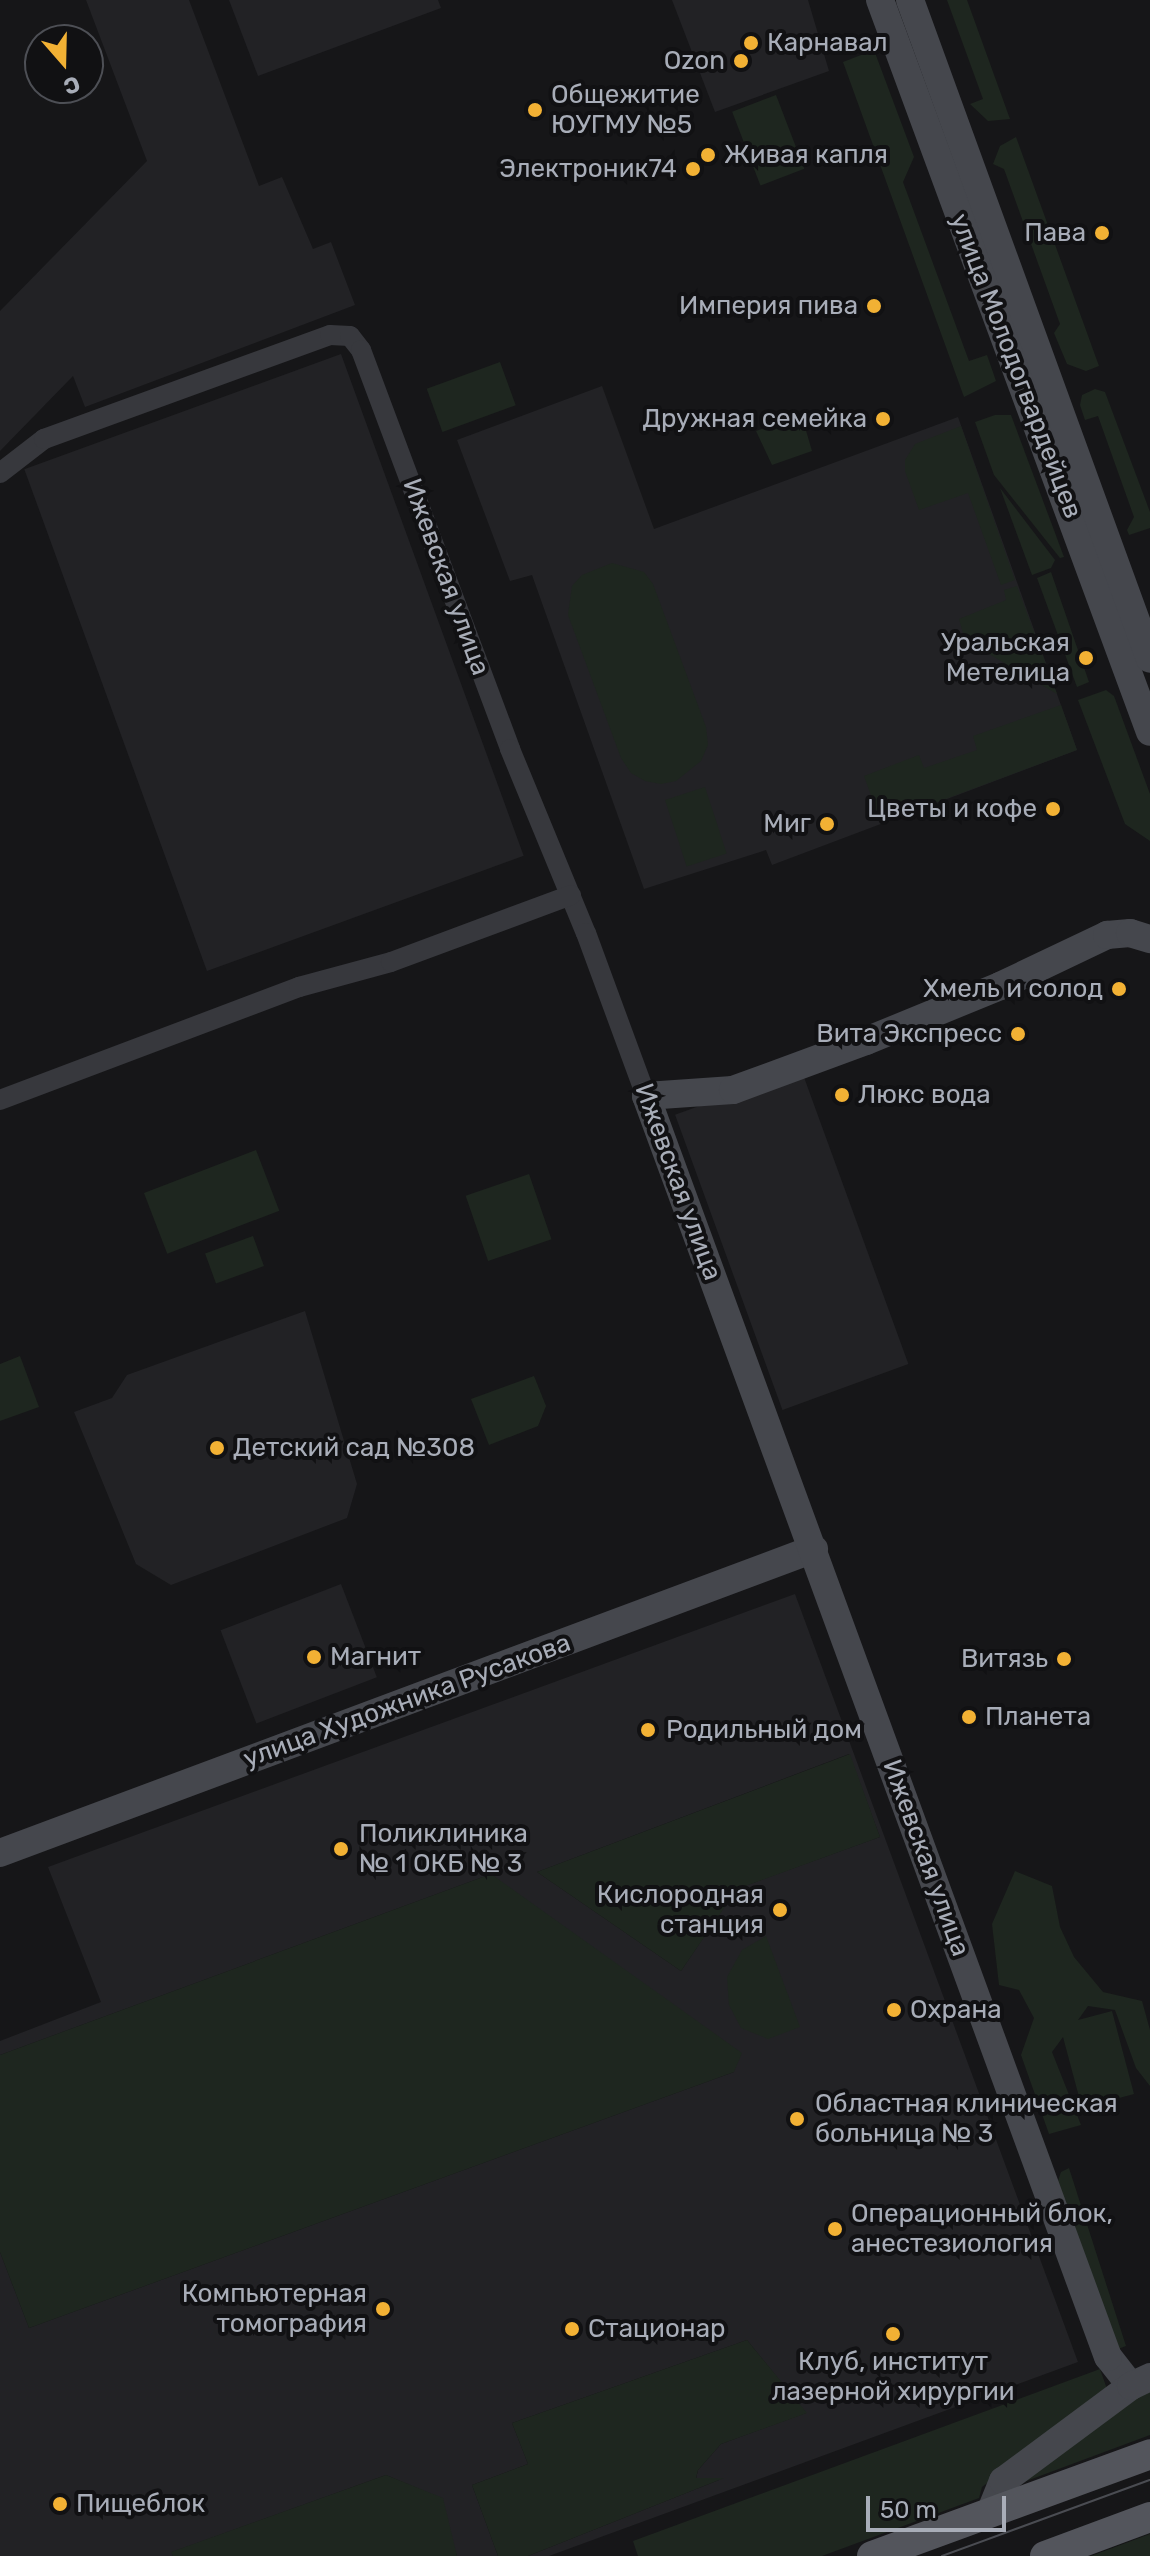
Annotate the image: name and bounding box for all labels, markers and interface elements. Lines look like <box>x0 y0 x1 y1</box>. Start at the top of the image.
north arrow <box>24 24 104 104</box>
place label: Карнавал <box>767 27 888 59</box>
marker: Карнавал <box>742 34 760 52</box>
place label: Ozon <box>664 45 725 77</box>
marker: Ozon <box>732 52 750 70</box>
text: С <box>60 70 84 100</box>
place label: Общежитие ЮУГМУ №5 <box>551 79 700 140</box>
marker: Общежитие ЮУГМУ №5 <box>526 101 544 119</box>
place label: Живая капля <box>724 139 888 171</box>
marker: Живая капля <box>699 146 717 164</box>
place label: Электроник74 <box>499 153 677 185</box>
marker: Электроник74 <box>684 160 702 178</box>
street label: улица Молодогвардейцев <box>943 209 1089 523</box>
place label: Пава <box>1024 217 1086 249</box>
marker: Пава <box>1093 224 1111 242</box>
place label: Империя пива <box>679 290 858 322</box>
marker: Империя пива <box>865 297 883 315</box>
place label: Дружная семейка <box>643 403 867 435</box>
marker: Дружная семейка <box>874 410 892 428</box>
street label: Ижевская улица <box>396 474 496 680</box>
place label: Уральская Метелица <box>941 627 1070 688</box>
marker: Уральская Метелица <box>1077 649 1095 667</box>
place label: Цветы и кофе <box>867 793 1037 825</box>
marker: Цветы и кофе <box>1044 800 1062 818</box>
place label: Миг <box>763 808 811 840</box>
marker: Миг <box>818 815 836 833</box>
place label: Хмель и солод <box>923 973 1103 1005</box>
marker: Хмель и солод <box>1110 980 1128 998</box>
place label: Вита Экспресс <box>816 1018 1002 1050</box>
marker: Вита Экспресс <box>1009 1025 1027 1043</box>
street label: Ижевская улица <box>628 1079 728 1285</box>
place label: Люкс вода <box>858 1079 991 1111</box>
marker: Люкс вода <box>833 1086 851 1104</box>
place label: Детский сад №308 <box>233 1432 475 1464</box>
marker: Детский сад №308 <box>208 1439 226 1457</box>
street label: улица Художника Русакова <box>239 1627 575 1775</box>
place label: Магнит <box>330 1641 421 1673</box>
place label: Витязь <box>961 1643 1048 1675</box>
marker: Магнит <box>305 1648 323 1666</box>
marker: Витязь <box>1055 1650 1073 1668</box>
place label: Планета <box>985 1701 1091 1733</box>
marker: Планета <box>960 1708 978 1726</box>
place label: Родильный дом <box>666 1714 862 1746</box>
marker: Родильный дом <box>637 1719 659 1741</box>
street label: Ижевская улица <box>876 1755 976 1961</box>
place label: Поликлиника № 1 ОКБ № 3 <box>359 1818 528 1880</box>
marker: Поликлиника № 1 ОКБ № 3 <box>330 1838 352 1860</box>
place label: Кислородная станция <box>597 1879 764 1940</box>
marker: Кислородная станция <box>771 1901 789 1919</box>
place label: Охрана <box>910 1994 1002 2026</box>
marker: Охрана <box>885 2001 903 2019</box>
place label: Областная клиническая больница № 3 <box>815 2088 1118 2150</box>
marker: Областная клиническая больница № 3 <box>786 2108 808 2130</box>
place label: Операционный блок, анестезиология <box>851 2198 1113 2260</box>
marker: Операционный блок, анестезиология <box>826 2220 844 2238</box>
place label: Компьютерная томография <box>182 2278 367 2340</box>
marker: Компьютерная томография <box>374 2300 392 2318</box>
place label: Стационар <box>588 2313 725 2345</box>
marker: Стационар <box>563 2320 581 2338</box>
marker: Клуб, институт лазерной хирургии <box>884 2325 902 2343</box>
place label: Клуб, институт лазерной хирургии <box>771 2346 1015 2408</box>
scale bar <box>870 2480 1010 2530</box>
place label: Пищеблок <box>76 2488 205 2520</box>
marker: Пищеблок <box>51 2495 69 2513</box>
text: 50 m <box>880 2496 937 2524</box>

